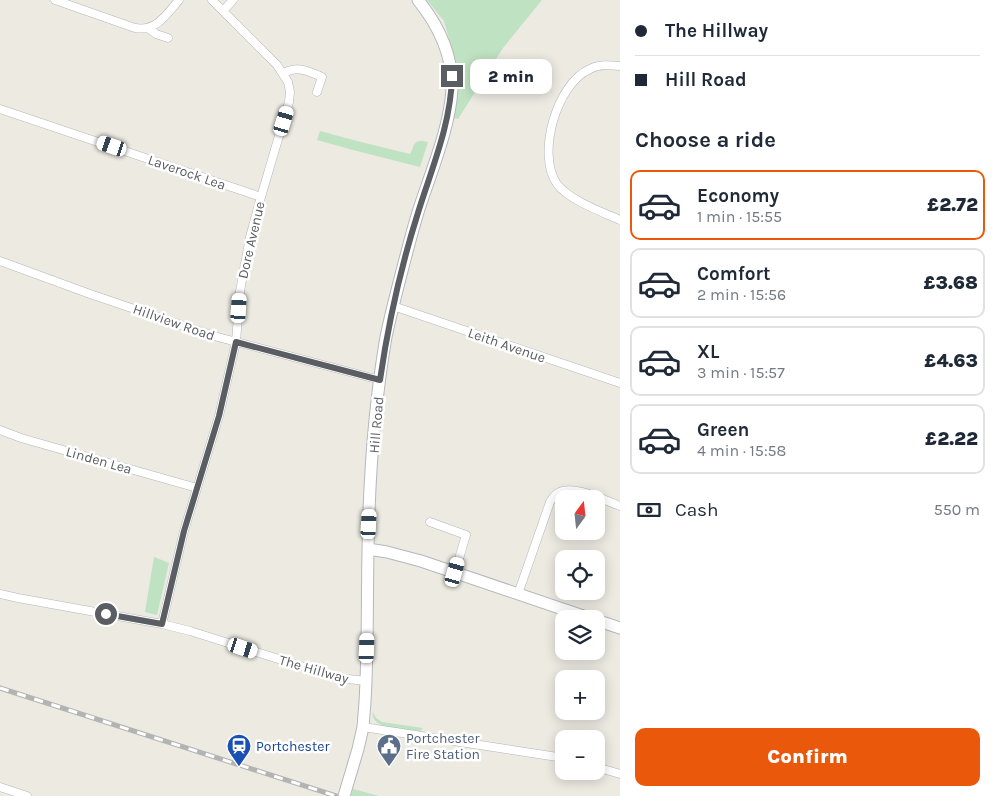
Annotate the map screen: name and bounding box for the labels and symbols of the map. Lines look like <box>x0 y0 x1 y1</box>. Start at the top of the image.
callout: 2 min <box>470 58 552 94</box>
route end <box>441 65 463 87</box>
car <box>272 104 295 138</box>
car <box>95 134 128 158</box>
street label: Laverock Lea <box>146 151 228 194</box>
street label: Dore Avenue <box>234 200 269 280</box>
car <box>230 293 247 323</box>
street label: Hillview Road <box>131 301 217 344</box>
street label: Leith Avenue <box>466 324 548 367</box>
street label: Hill Road <box>366 396 387 454</box>
street label: Linden Lea <box>64 443 134 478</box>
north arrow <box>555 490 605 540</box>
car <box>360 509 377 539</box>
car <box>443 556 466 588</box>
route start <box>95 603 117 625</box>
car <box>358 633 375 663</box>
car <box>226 636 259 660</box>
street label: The Hillway <box>277 651 351 688</box>
place label: Portchester Fire Station <box>406 730 480 763</box>
station icon: Portchester <box>226 733 252 767</box>
public building icon: Portchester Fire Station <box>376 733 402 767</box>
place label: Portchester <box>256 738 330 755</box>

